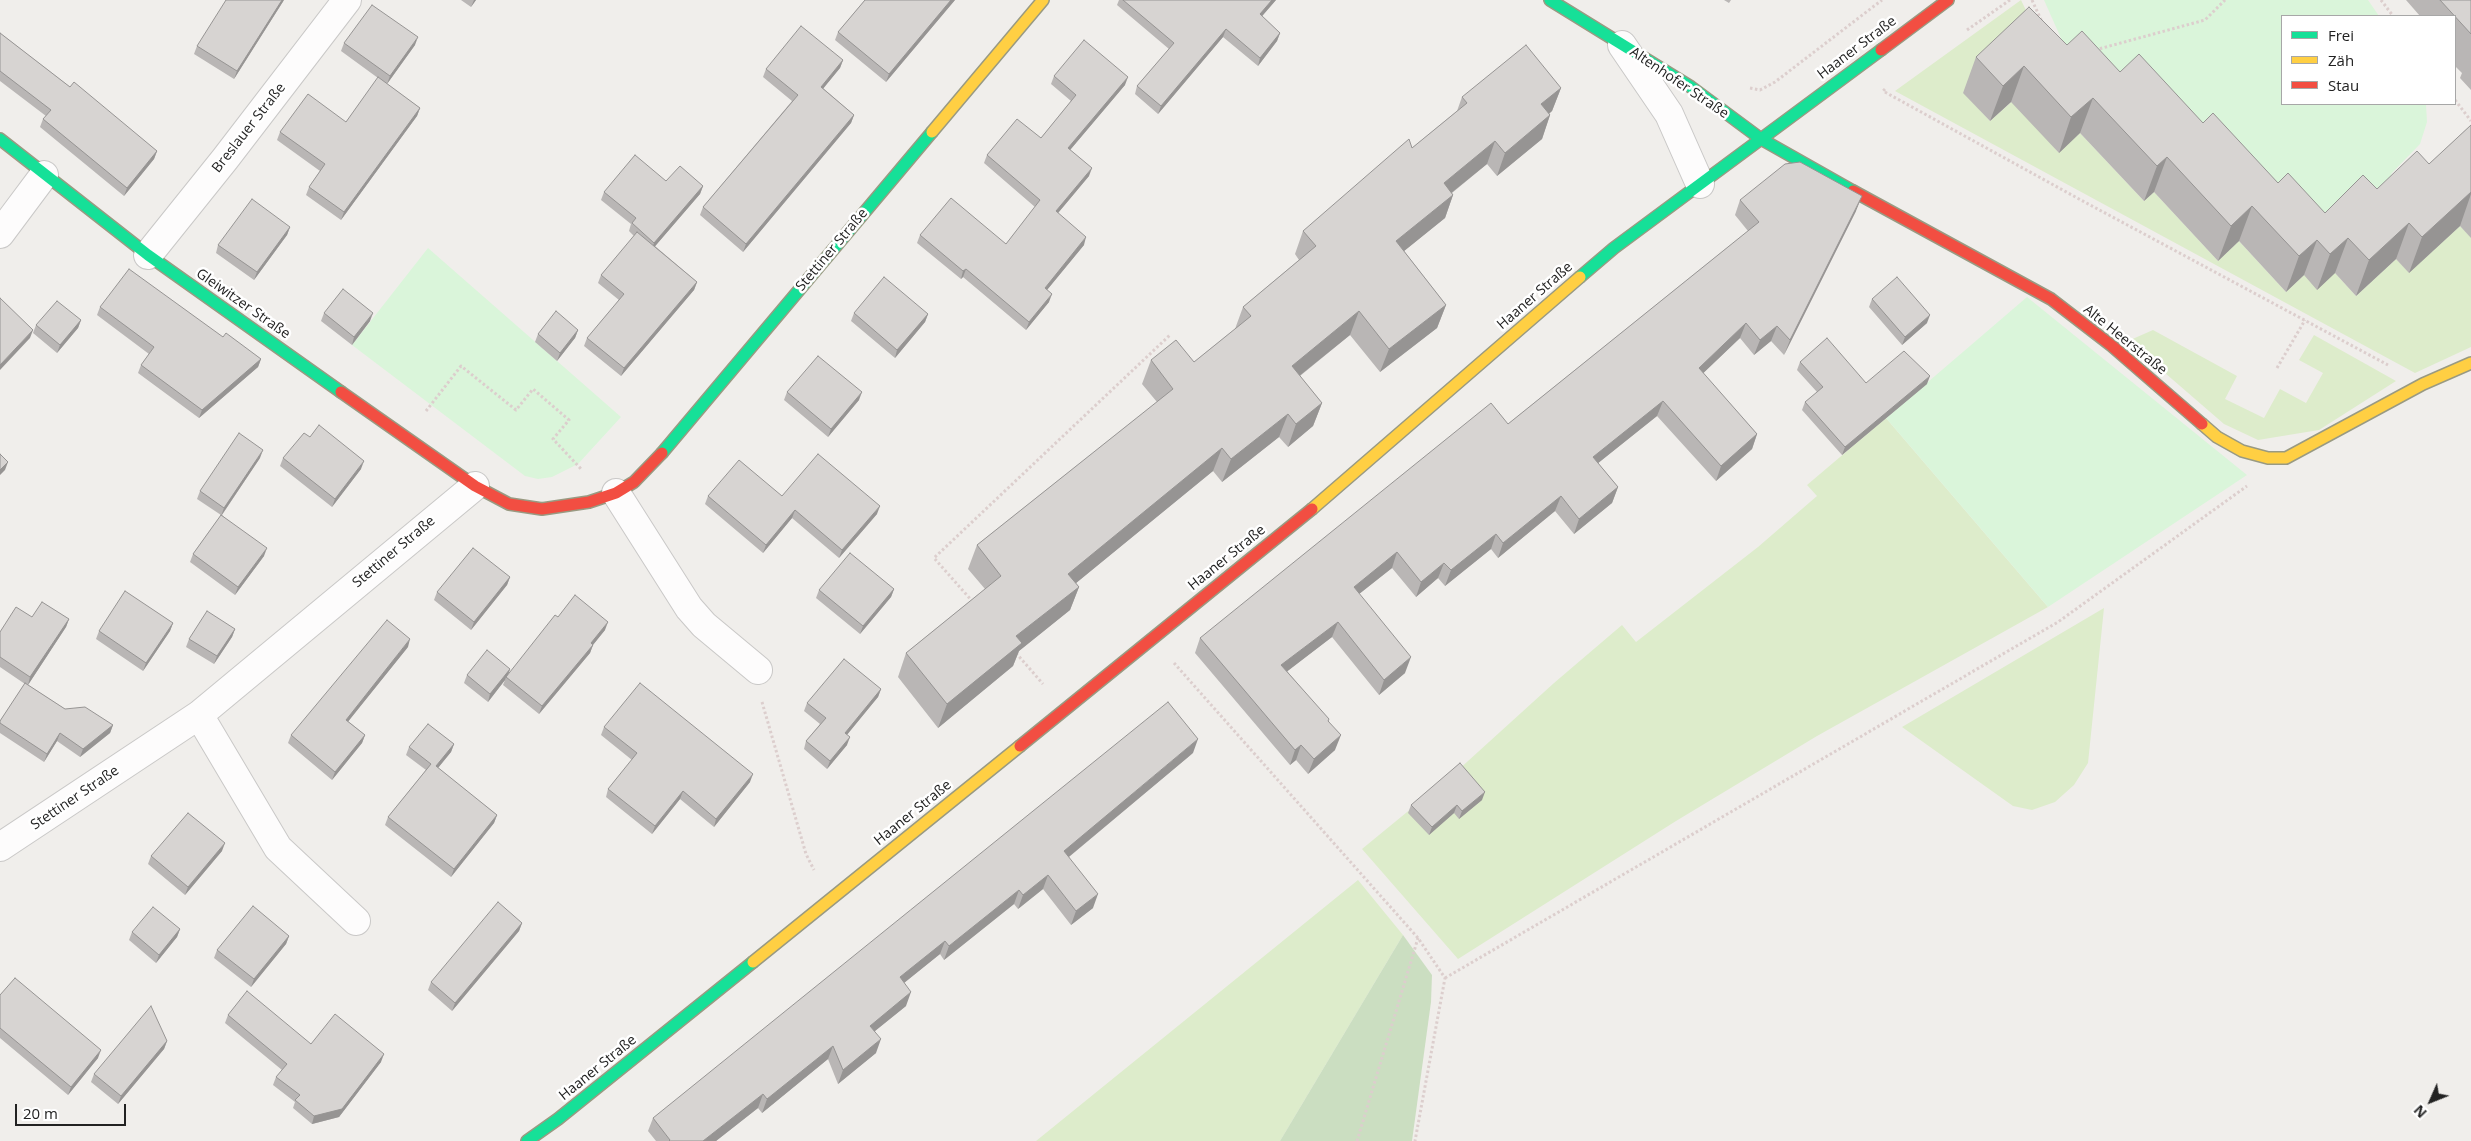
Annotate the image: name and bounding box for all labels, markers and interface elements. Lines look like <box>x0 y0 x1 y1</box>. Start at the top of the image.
street label: Haaner Straße <box>1814 13 1900 83</box>
legend <box>2281 15 2456 105</box>
text: Frei <box>2328 25 2354 45</box>
street label: Altenhofer Straße <box>1626 44 1732 122</box>
text: Zäh <box>2328 50 2354 70</box>
text: Stau <box>2328 75 2359 95</box>
street label: Breslauer Straße <box>209 80 289 176</box>
street label: Stettiner Straße <box>793 205 871 295</box>
street label: Haaner Straße <box>1494 259 1576 333</box>
street label: Gleiwitzer Straße <box>193 265 293 343</box>
street label: Alte Heerstraße <box>2080 301 2170 379</box>
street label: Stettiner Straße <box>349 513 439 591</box>
street label: Haaner Straße <box>1185 522 1269 594</box>
street label: Stettiner Straße <box>28 762 122 834</box>
street label: Haaner Straße <box>871 777 955 849</box>
street label: Haaner Straße <box>556 1032 640 1104</box>
north arrow <box>2406 1076 2456 1126</box>
scale bar <box>18 1094 129 1126</box>
text: N <box>2409 1101 2431 1122</box>
text: 20 m <box>23 1103 58 1123</box>

